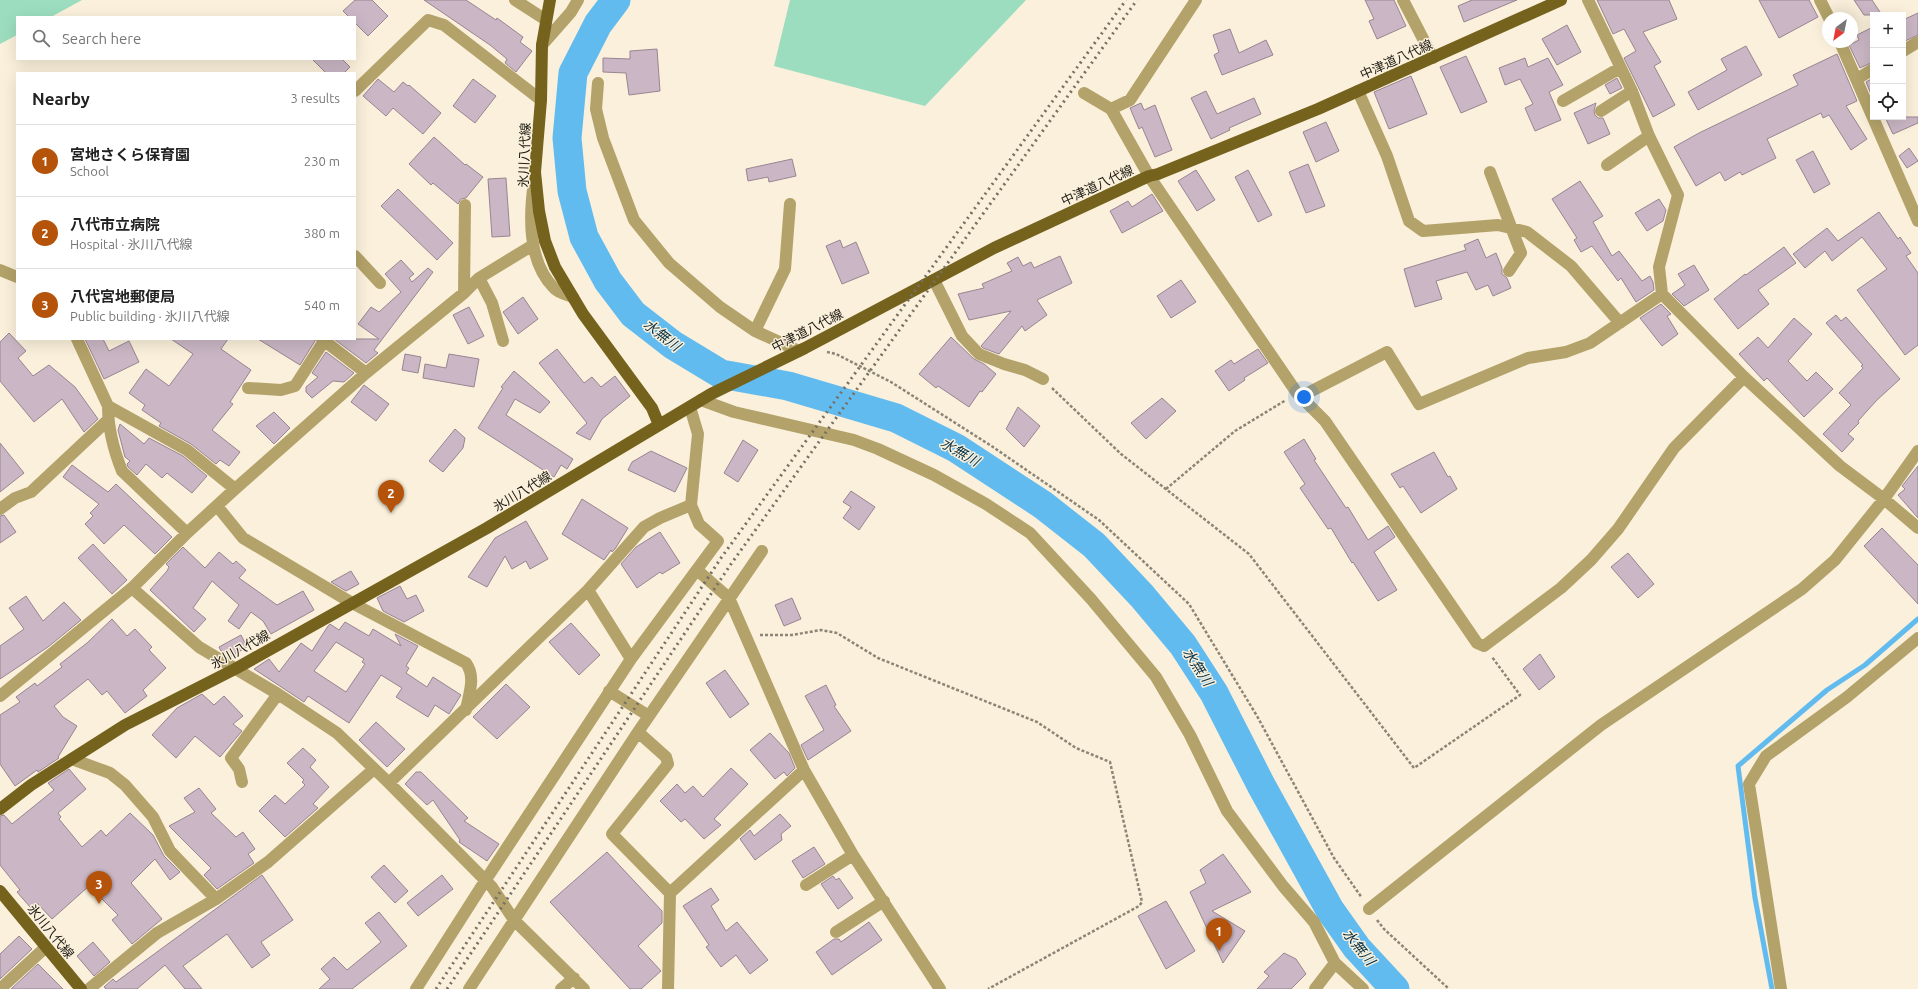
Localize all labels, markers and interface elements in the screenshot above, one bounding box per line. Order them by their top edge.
north arrow [1822,12,1858,48]
map controls [1870,12,1906,120]
button: + [1870,12,1906,48]
search box [16,16,356,60]
icon: search [30,27,52,49]
text: Search here [62,30,141,47]
street label: 中津道八代線 [1358,37,1434,81]
button: − [1870,48,1906,84]
button: locate [1870,84,1906,120]
text: Nearby [32,89,90,108]
text: 3 results [290,91,340,105]
street label: 氷川八代線 [516,122,532,188]
text: 宮地さくら保育園 [70,146,190,163]
text: 1 [41,154,49,168]
text: 230 m [304,154,340,168]
street label: 中津道八代線 [1059,162,1135,208]
text: School [70,164,109,178]
text: 八代市立病院 [70,216,160,233]
text: 2 [41,226,49,240]
text: 380 m [304,226,340,240]
text: Hospital · 氷川八代線 [70,237,192,251]
text: 八代宮地郵便局 [70,288,175,305]
text: 3 [41,298,49,312]
text: 540 m [304,298,340,312]
street label: 中津道八代線 [769,306,845,354]
text: Public building · 氷川八代線 [70,309,230,323]
water label: 水無川 [640,316,685,355]
your location [1294,387,1314,407]
water label: 水無川 [938,435,984,470]
street label: 氷川八代線 [491,468,553,514]
pin: 2 [378,480,404,513]
street label: 氷川八代線 [208,627,272,671]
water label: 水無川 [1180,645,1217,691]
pin: 3 [86,871,112,904]
street label: 氷川八代線 [25,901,77,961]
pin: 1 [1206,918,1232,951]
water label: 水無川 [1340,926,1380,970]

